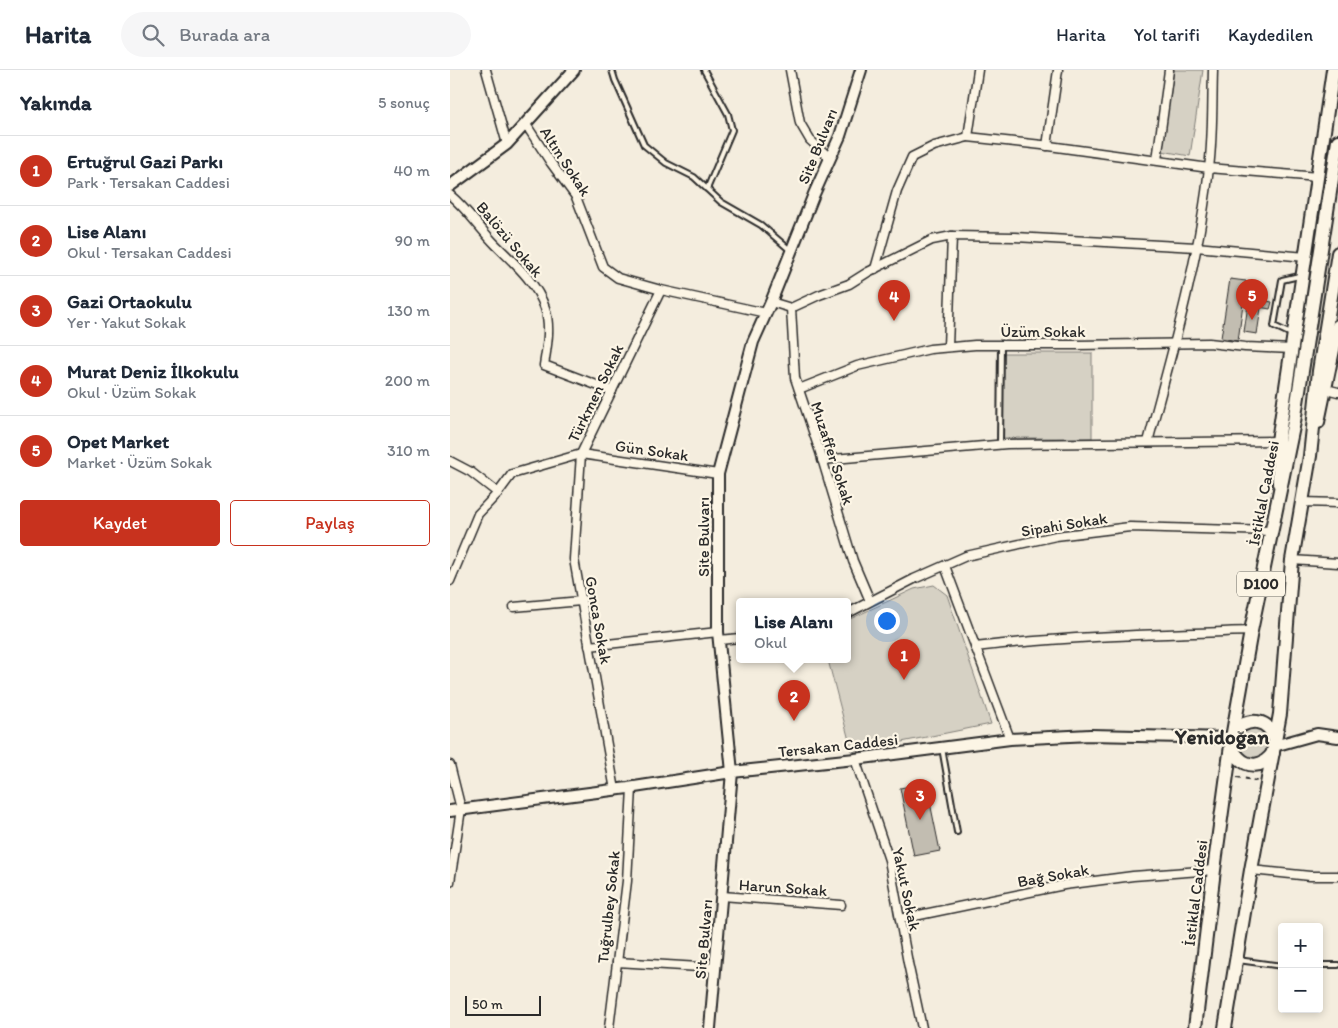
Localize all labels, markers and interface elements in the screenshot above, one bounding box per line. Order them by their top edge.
search box [121,12,471,57]
text: Harita [25,20,91,49]
icon: search [139,21,167,49]
text: Burada ara [179,23,270,46]
text: Harita [1056,24,1106,46]
text: Yol tarifi [1134,24,1200,46]
text: Kaydedilen [1228,24,1313,46]
text: Yakında [20,90,92,115]
text: 5 sonuç [378,93,430,112]
street label: Site Bulvarı [794,106,841,187]
street label: Altın Sokak [536,123,595,200]
text: Ertuğrul Gazi Parkı [67,150,223,173]
text: 1 [32,161,40,180]
text: 40 m [393,161,430,180]
text: Park · Tersakan Caddesi [67,173,230,192]
street label: Balözü Sokak [473,198,547,281]
text: Lise Alanı [67,220,146,243]
text: 2 [32,231,40,250]
text: 90 m [395,231,430,250]
text: Okul · Tersakan Caddesi [67,243,232,262]
pin: 5 [1236,279,1268,320]
pin: 4 [878,280,910,321]
text: Gazi Ortaokulu [67,290,192,313]
text: 3 [32,301,40,320]
text: 130 m [387,301,430,320]
text: Yer · Yakut Sokak [67,313,186,332]
street label: Üzüm Sokak [1001,322,1086,341]
street label: Türkmen Sokak [564,340,628,445]
text: Murat Deniz İlkokulu [67,360,239,383]
text: 4 [31,371,41,390]
text: 200 m [385,371,430,390]
text: Okul · Üzüm Sokak [67,383,196,402]
street label: Muzaffer Sokak [807,399,858,508]
text: Opet Market [67,430,169,453]
street label: Gün Sokak [614,436,691,465]
street label: İstiklal Caddesi [1244,439,1283,547]
text: 5 [32,441,40,460]
text: 310 m [387,441,430,460]
text: Market · Üzüm Sokak [67,453,212,472]
street label: Site Bulvarı [694,497,713,577]
button: Kaydet [20,500,220,546]
button: Paylaş [230,500,430,546]
street label: Sipahi Sokak [1020,508,1109,541]
road number: D100 [1237,572,1285,596]
street label: Gonca Sokak [581,575,616,666]
popup [736,598,851,663]
your location [874,608,900,634]
text: Lise Alanı [754,610,833,633]
text: Okul [754,633,787,652]
pin: 1 [888,639,920,680]
pin: 2 [778,680,810,721]
district label: Yenidoğan [1174,724,1269,750]
street label: Tersakan Caddesi [777,730,899,761]
pin: 3 [904,779,936,820]
street label: İstiklal Caddesi [1180,839,1211,947]
street label: Yakut Sokak [888,846,925,933]
street label: Tuğrulbey Sokak [593,849,624,964]
street label: Bağ Sokak [1016,860,1090,891]
street label: Harun Sokak [738,875,829,900]
street label: Site Bulvarı [691,898,716,980]
map controls [1278,923,1323,1013]
button: + [1278,923,1323,968]
button: − [1278,968,1323,1013]
scale bar [465,993,541,1016]
text: 50 m [472,996,503,1013]

